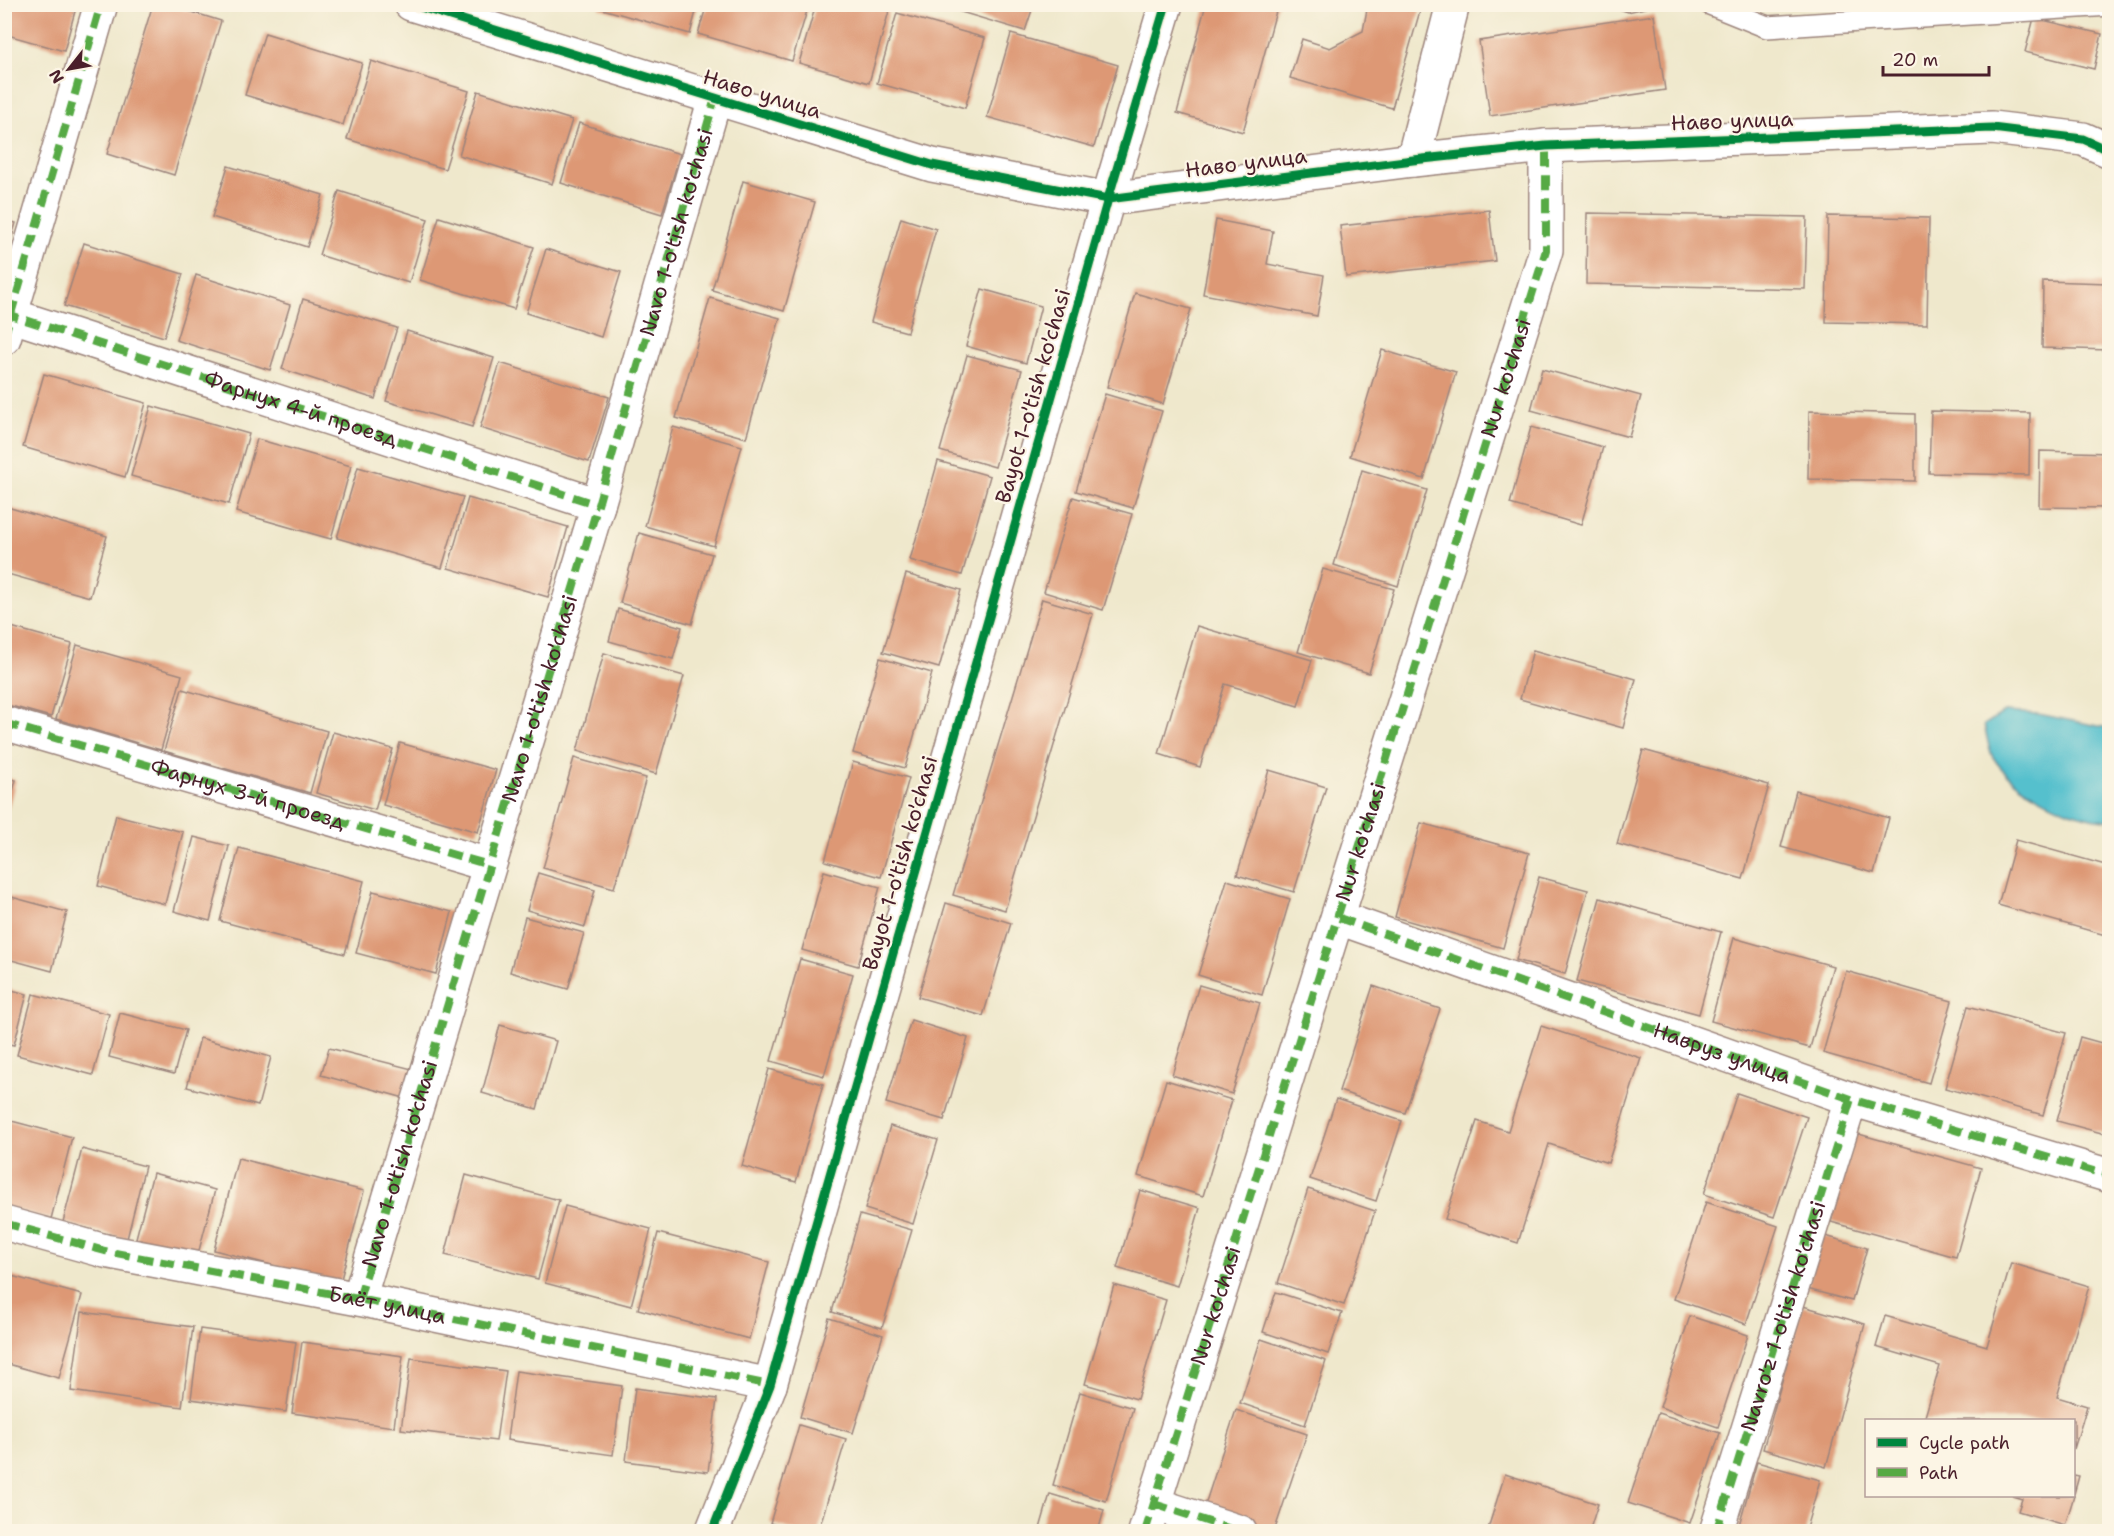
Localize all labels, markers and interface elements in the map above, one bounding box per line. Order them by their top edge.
north arrow [39,39,99,99]
scale bar [1883,39,1990,77]
text: 20 m [1892,48,1938,72]
street label: Наво улица [699,63,825,125]
text: N [44,66,69,87]
street label: Наво улица [1670,105,1794,137]
street label: Navo 1-o'tish ko'chasi [633,125,720,340]
street label: Наво улица [1183,142,1309,184]
street label: Bayot 1-o'tish ko'chasi [989,285,1077,507]
street label: Nur ko'chasi [1474,315,1538,441]
street label: Фарнух 4-й проезд [200,365,401,453]
street label: Navo 1-o'tish ko'chasi [495,591,584,806]
street label: Bayot 1-o'tish ko'chasi [856,752,944,974]
street label: Фарнух 3-й проезд [147,753,349,836]
street label: Nur ko'chasi [1329,779,1393,905]
street label: Навруз улица [1649,1016,1794,1091]
street label: Navo 1-o'tish ko'chasi [355,1057,444,1271]
street label: Navro'z 1-o'tish ko'chasi [1734,1197,1832,1435]
street label: Nur ko'chasi [1184,1243,1248,1369]
street label: Баёт улица [326,1280,448,1331]
legend [1865,1419,2075,1497]
text: Cycle path [1919,1431,2010,1455]
text: Path [1919,1461,1958,1485]

